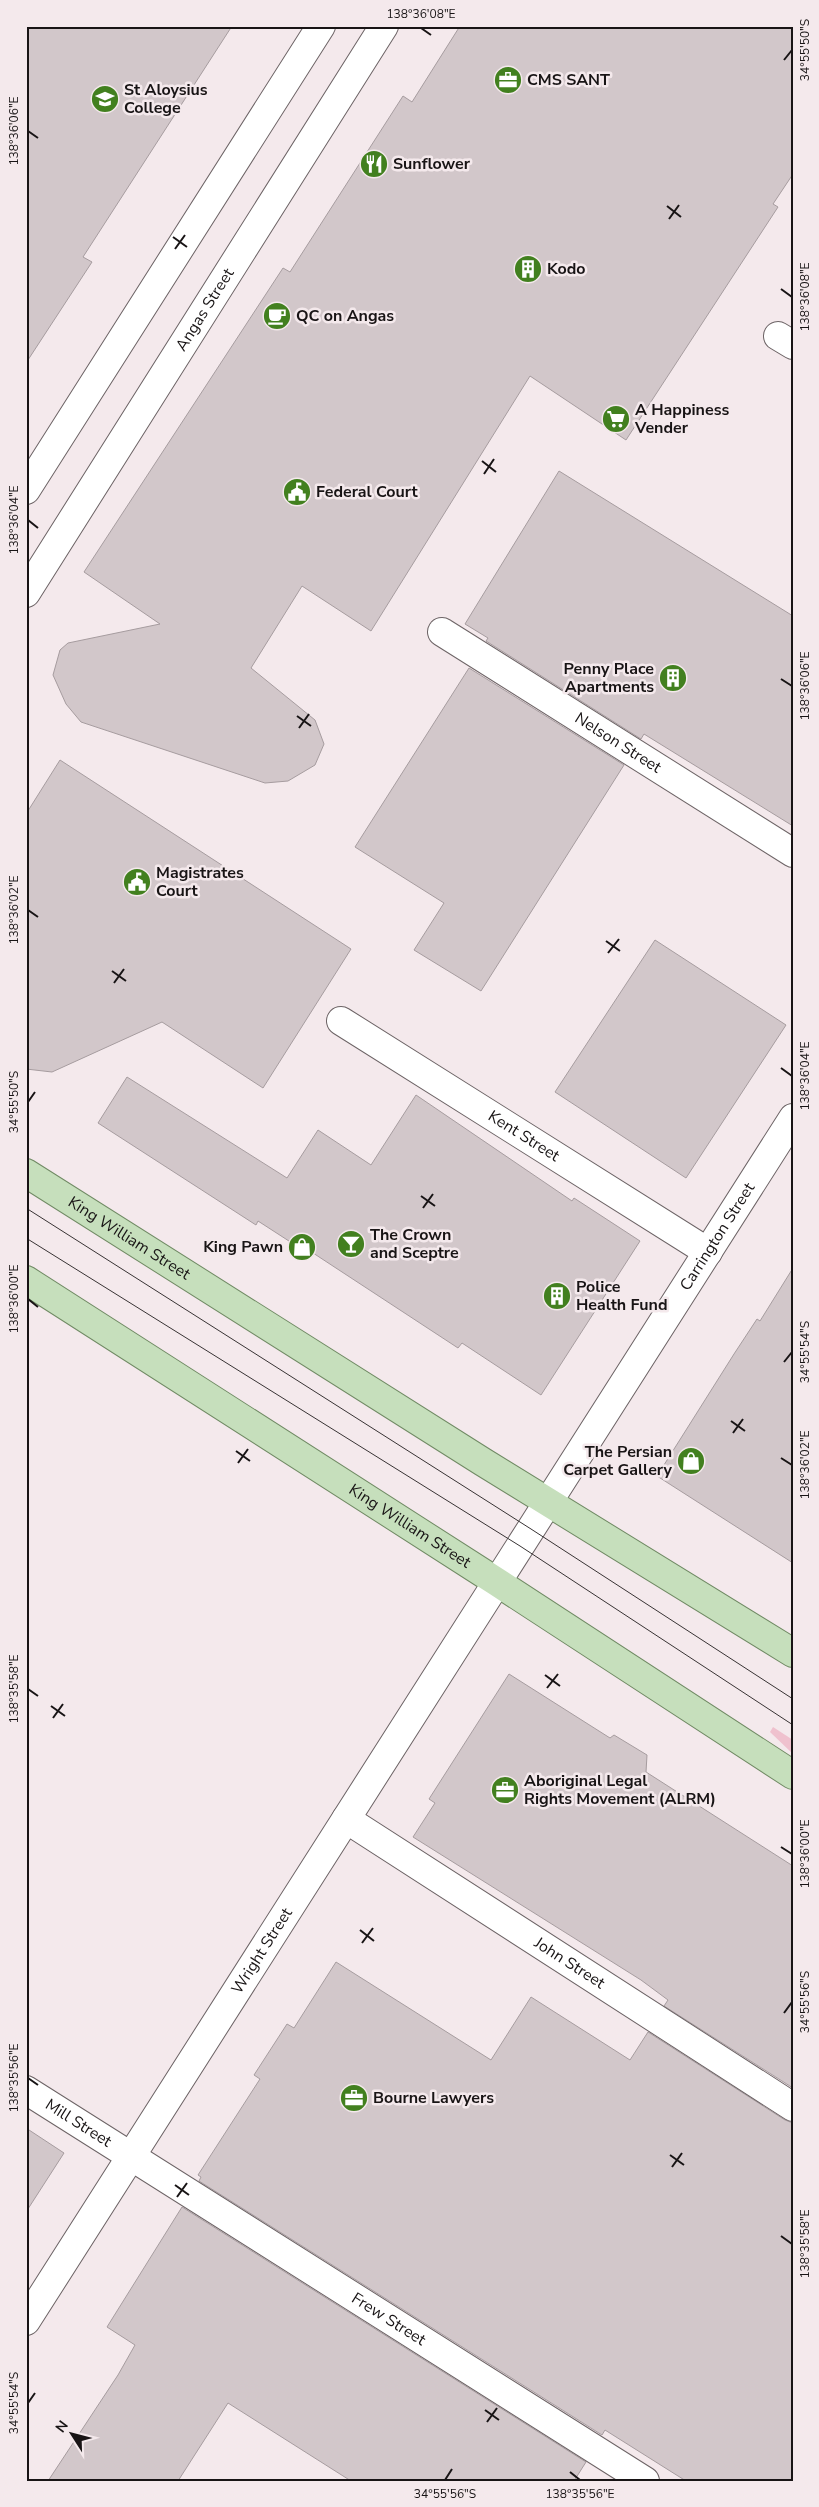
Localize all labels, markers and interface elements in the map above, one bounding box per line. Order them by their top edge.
text: 138°36'08"E [386,6,456,22]
text: 34°55'50"S [797,19,813,81]
office icon: CMS SANT [493,65,523,95]
place label: CMS SANT [527,69,610,91]
place label: St Aloysius College [124,79,208,119]
school or university icon: St Aloysius College [90,84,120,114]
text: 138°36'06"E [6,96,22,166]
restaurant icon: Sunflower [359,149,389,179]
place label: Sunflower [393,153,471,175]
building icon: Kodo [513,254,543,284]
place label: Kodo [547,258,585,280]
text: 138°36'08"E [797,262,813,332]
street label: Angas Street [170,264,239,355]
cafe icon: QC on Angas [262,301,292,331]
place label: QC on Angas [296,305,394,327]
place label: A Happiness Vender [634,399,729,439]
supermarket icon: A Happiness Vender [601,404,631,434]
public building icon: Federal Court [282,477,312,507]
place label: Federal Court [316,481,419,503]
text: 138°36'04"E [6,485,22,555]
text: 138°36'06"E [797,651,813,721]
place label: Penny Place Apartments [564,658,654,698]
building icon: Penny Place Apartments [658,663,688,693]
street label: Nelson Street [570,707,666,779]
place label: Magistrates Court [156,862,244,902]
public building icon: Magistrates Court [122,867,152,897]
text: 138°36'02"E [6,875,22,945]
text: 138°36'04"E [797,1041,813,1111]
text: 34°55'50"S [6,1071,22,1133]
street label: Kent Street [484,1105,564,1167]
street label: Carrington Street [675,1178,760,1295]
street label: King William Street [64,1191,195,1285]
place label: The Crown and Sceptre [370,1224,459,1264]
bar icon: The Crown and Sceptre [336,1229,366,1259]
shop icon: King Pawn [287,1232,317,1262]
place label: King Pawn [203,1236,283,1258]
text: 138°36'00"E [6,1264,22,1334]
place label: Police Health Fund [576,1276,668,1316]
building icon: Police Health Fund [542,1281,572,1311]
text: 34°55'54"S [797,1321,813,1383]
text: 138°36'02"E [797,1430,813,1500]
place label: The Persian Carpet Gallery [563,1441,673,1481]
shop icon: The Persian Carpet Gallery [676,1446,706,1476]
street label: King William Street [345,1479,475,1574]
text: 138°35'58"E [6,1654,22,1724]
place label: Aboriginal Legal Rights Movement (ALRM) [524,1770,716,1810]
office icon: Aboriginal Legal Rights Movement (ALRM) [490,1775,520,1805]
text: 138°36'00"E [797,1819,813,1889]
street label: Wright Street [226,1903,298,1998]
street label: John Street [529,1932,610,1994]
text: 34°55'56"S [797,1971,813,2033]
text: 138°35'56"E [6,2043,22,2113]
office icon: Bourne Lawyers [339,2083,369,2113]
place label: Bourne Lawyers [373,2087,494,2109]
street label: Mill Street [41,2094,116,2153]
text: 138°35'58"E [797,2209,813,2279]
street label: Frew Street [347,2287,430,2351]
text: 34°55'54"S [6,2372,22,2434]
north arrow [48,2410,98,2460]
text: N [51,2417,73,2436]
text: 34°55'56"S [414,2486,476,2502]
text: 138°35'56"E [545,2486,615,2502]

